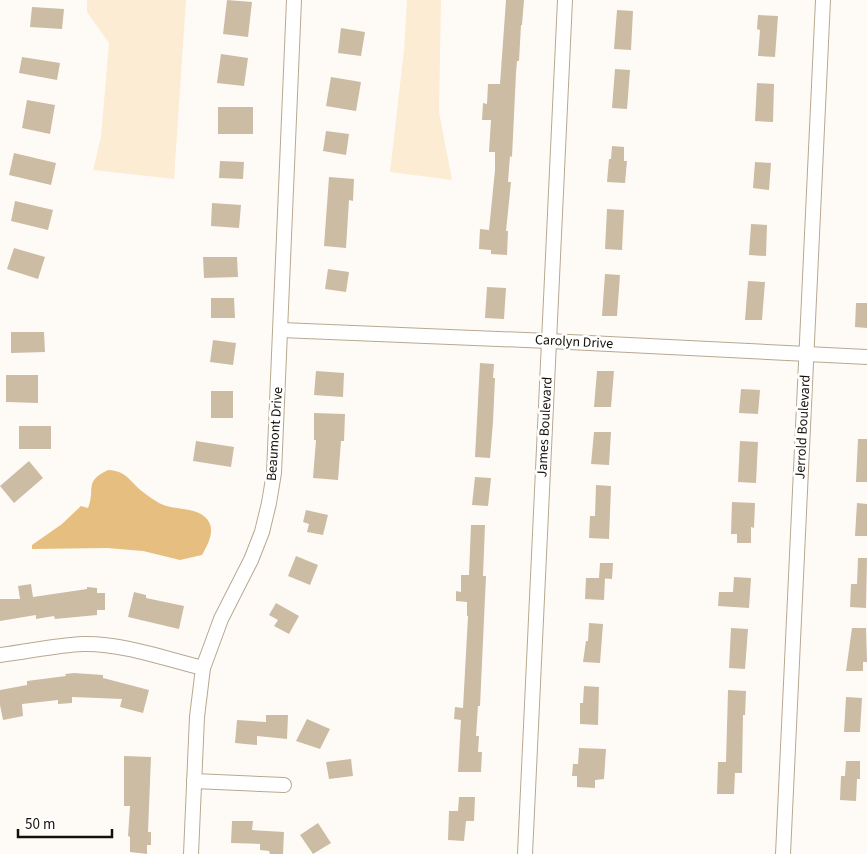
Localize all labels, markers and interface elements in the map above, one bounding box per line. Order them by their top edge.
street label: Carolyn Drive [534,330,614,354]
street label: Jerrold Boulevard [790,374,816,480]
street label: James Boulevard [532,376,558,478]
street label: Beaumont Drive [262,386,288,482]
scale bar [18,806,111,838]
text: 50 m [25,814,55,835]

